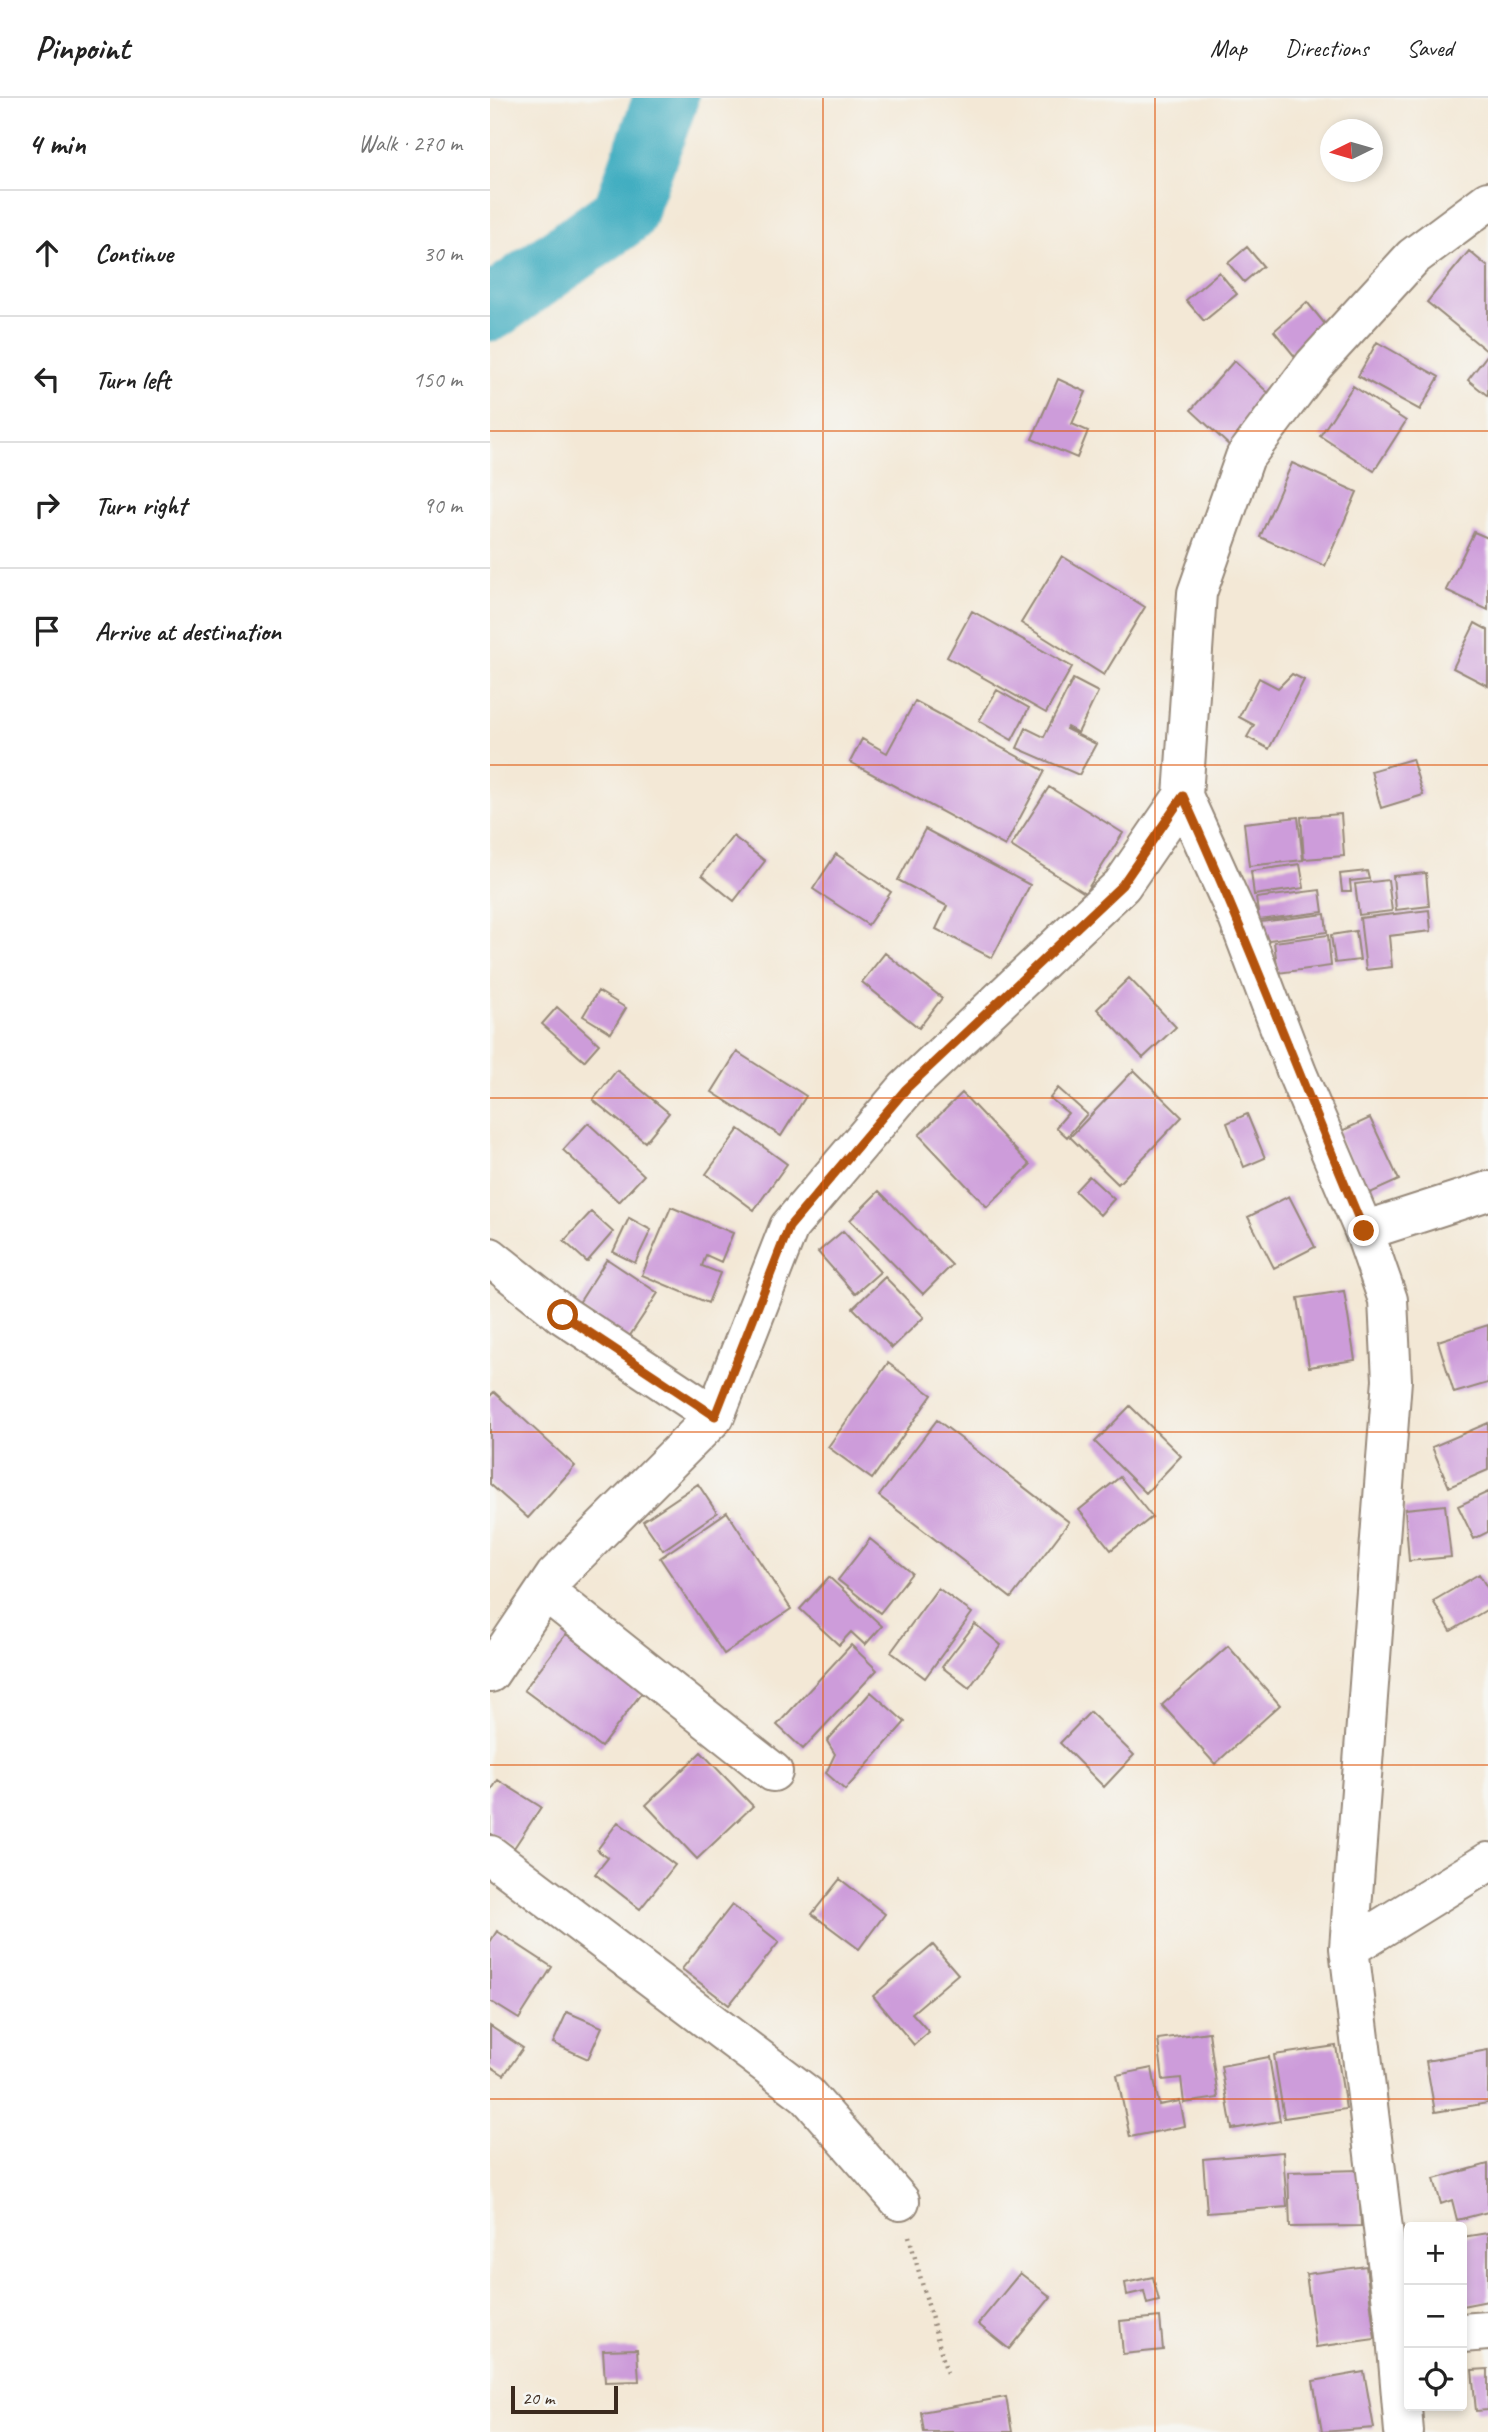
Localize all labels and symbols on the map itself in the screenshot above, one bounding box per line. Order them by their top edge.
north arrow [1320,119,1383,182]
route end [1348,1215,1379,1246]
route start [547,1299,578,1330]
scale bar [511,2383,618,2415]

